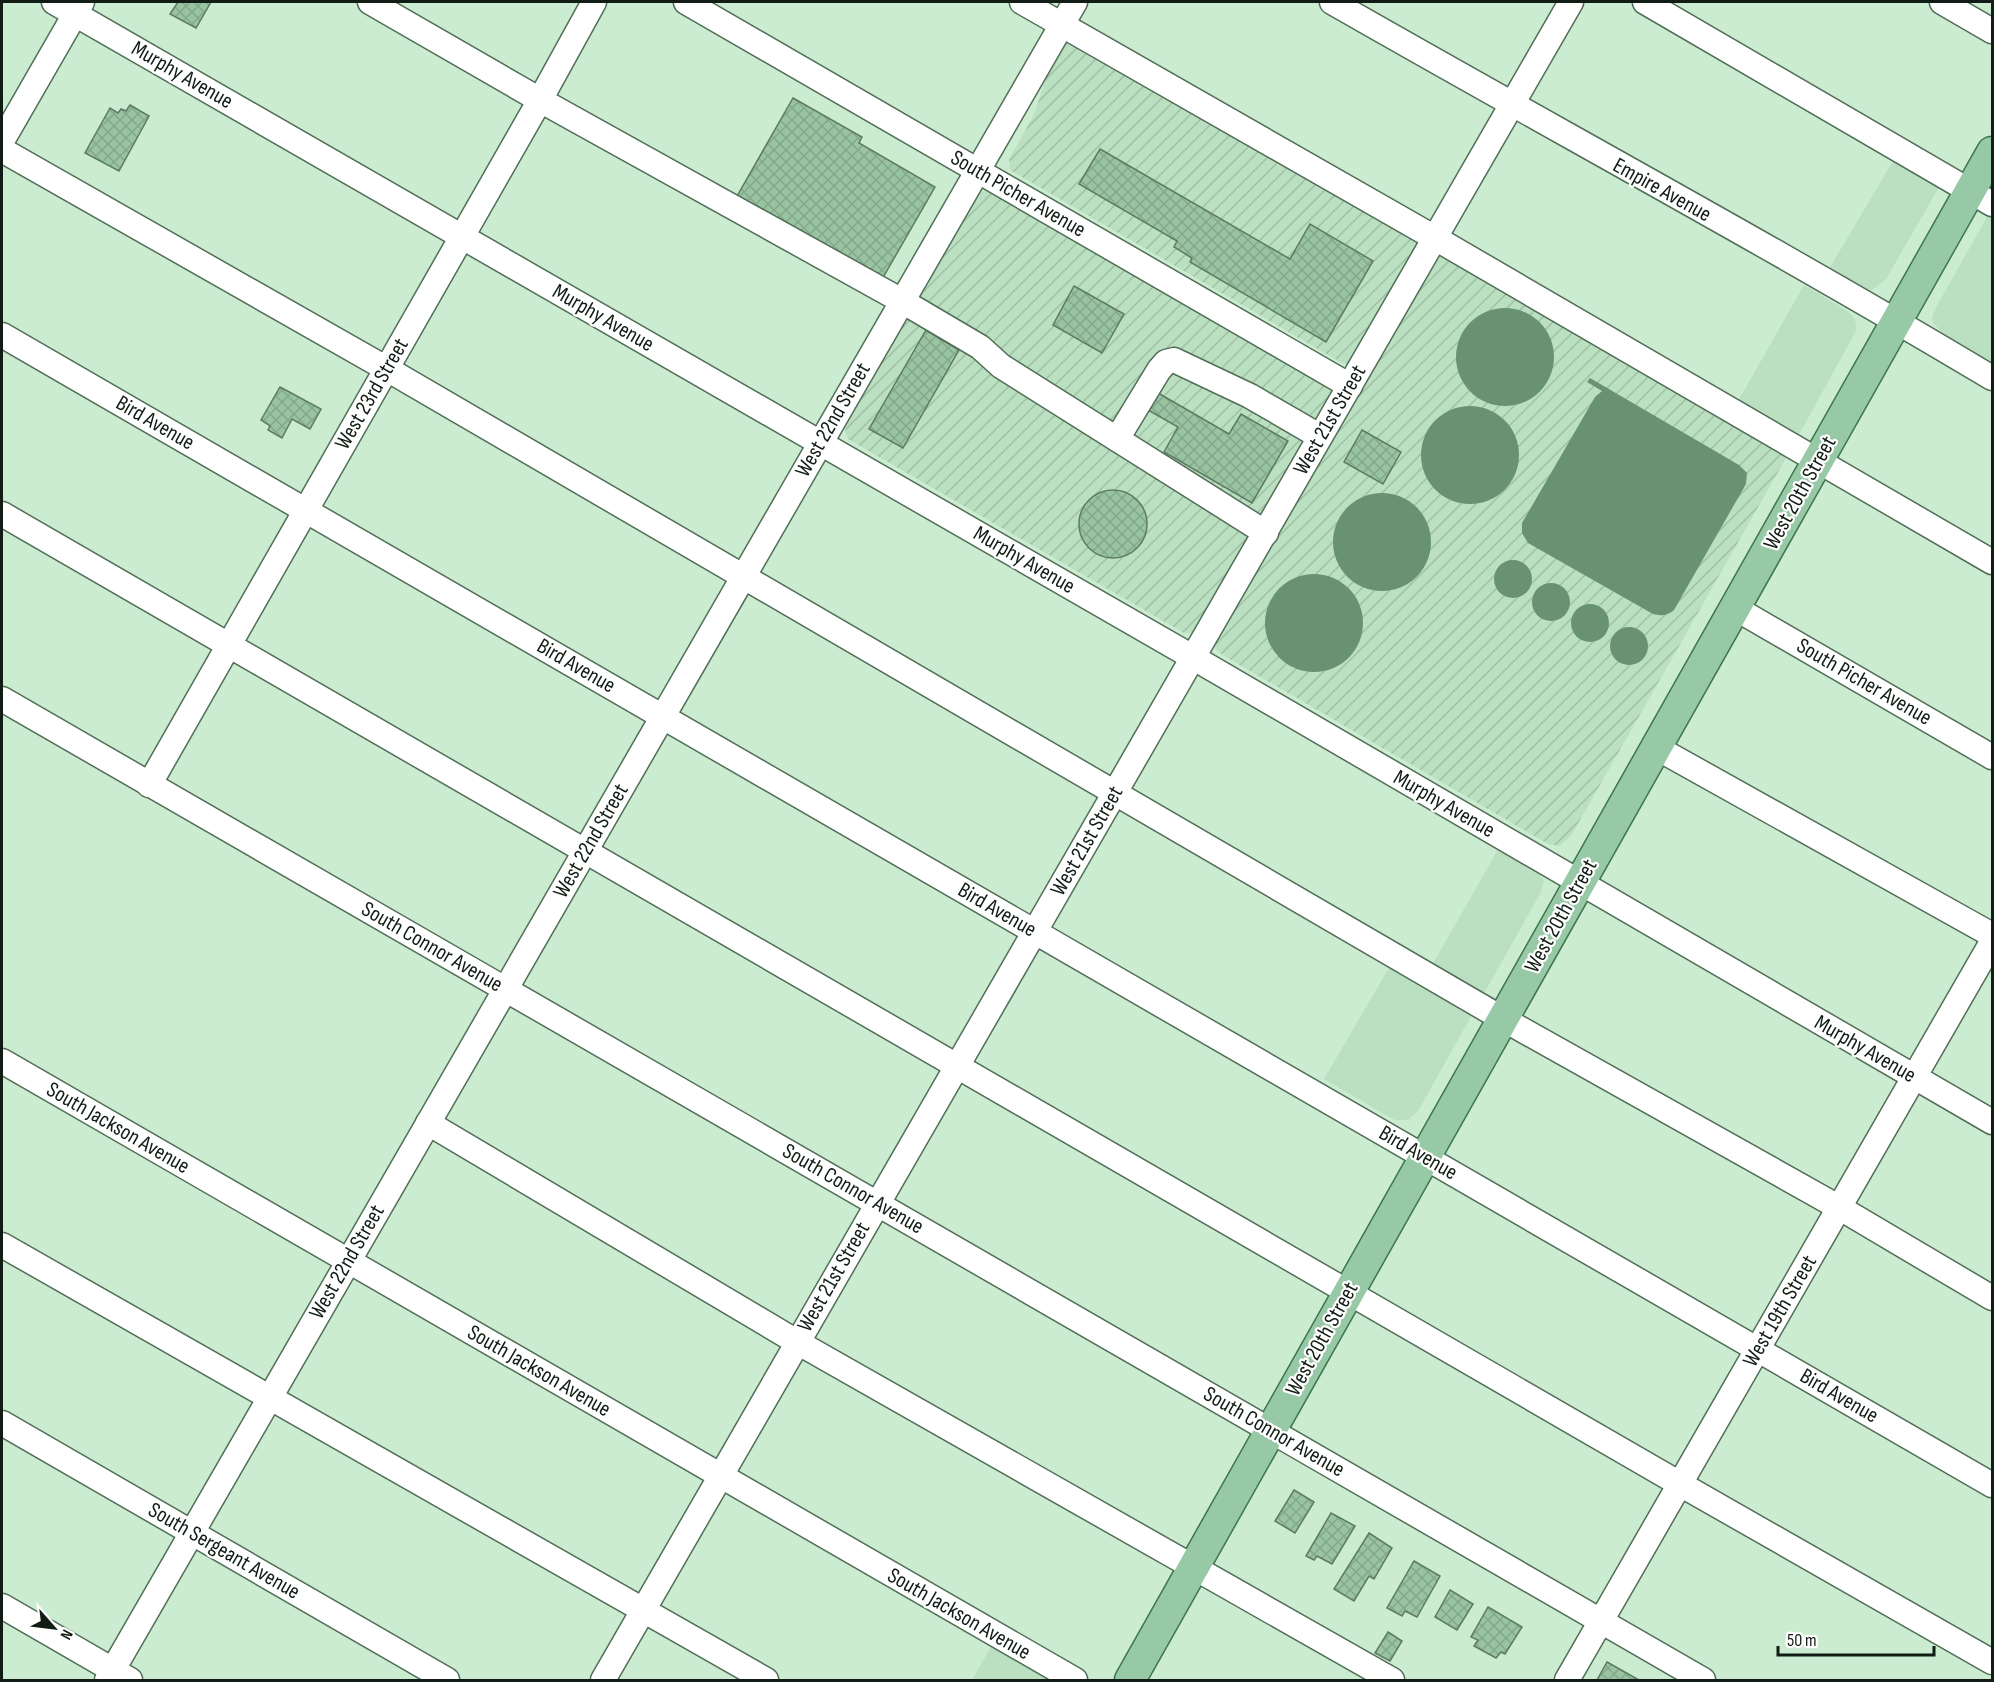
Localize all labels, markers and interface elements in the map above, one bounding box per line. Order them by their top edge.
street label: Murphy Avenue [126,35,238,115]
street label: South Picher Avenue [946,144,1090,244]
street label: Empire Avenue [1608,152,1716,228]
street label: Murphy Avenue [547,278,659,358]
street label: West 23rd Street [329,333,415,455]
street label: West 22nd Street [789,358,877,482]
street label: West 21st Street [1288,360,1372,480]
street label: Bird Avenue [111,390,199,456]
street label: West 20th Street [1758,431,1842,555]
street label: Murphy Avenue [968,520,1080,600]
street label: South Picher Avenue [1792,632,1936,732]
street label: Bird Avenue [532,633,620,699]
street label: Murphy Avenue [1388,764,1500,844]
street label: West 22nd Street [547,779,635,903]
street label: West 21st Street [1045,781,1129,901]
street label: West 20th Street [1519,854,1603,978]
street label: Bird Avenue [953,877,1041,943]
street label: South Connor Avenue [357,896,507,998]
street label: Murphy Avenue [1809,1009,1921,1089]
street label: South Jackson Avenue [42,1076,194,1180]
street label: Bird Avenue [1374,1120,1462,1186]
street label: South Connor Avenue [778,1138,928,1240]
street label: West 22nd Street [303,1200,391,1324]
street label: West 21st Street [792,1217,876,1337]
street label: West 19th Street [1737,1250,1823,1372]
street label: West 20th Street [1280,1277,1364,1401]
street label: South Jackson Avenue [463,1319,615,1423]
street label: Bird Avenue [1795,1363,1883,1429]
street label: South Connor Avenue [1199,1381,1349,1483]
street label: South Sergeant Avenue [143,1497,305,1605]
street label: South Jackson Avenue [883,1562,1035,1666]
north arrow [24,1598,84,1658]
scale bar [1778,1619,1934,1657]
text: N [56,1626,76,1643]
text: 50 m [1787,1630,1817,1651]

